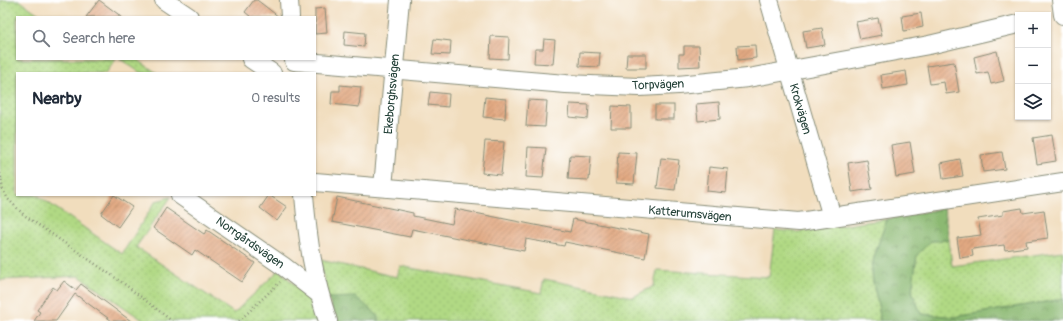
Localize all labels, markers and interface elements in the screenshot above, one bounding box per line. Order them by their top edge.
map controls [1015,12,1051,120]
button: + [1015,12,1051,48]
search box [16,16,316,60]
icon: search [30,27,52,49]
text: Search here [62,29,135,48]
button: − [1015,48,1051,84]
street label: Ekeborghsvägen [381,53,403,135]
street label: Torpvägen [632,77,685,93]
street label: Krokvägen [786,82,814,136]
button: layers [1015,84,1051,120]
text: Nearby [32,88,81,109]
text: 0 results [251,90,300,106]
street label: Katterumsvägen [648,203,732,225]
street label: Norrgårdsvägen [213,214,287,272]

